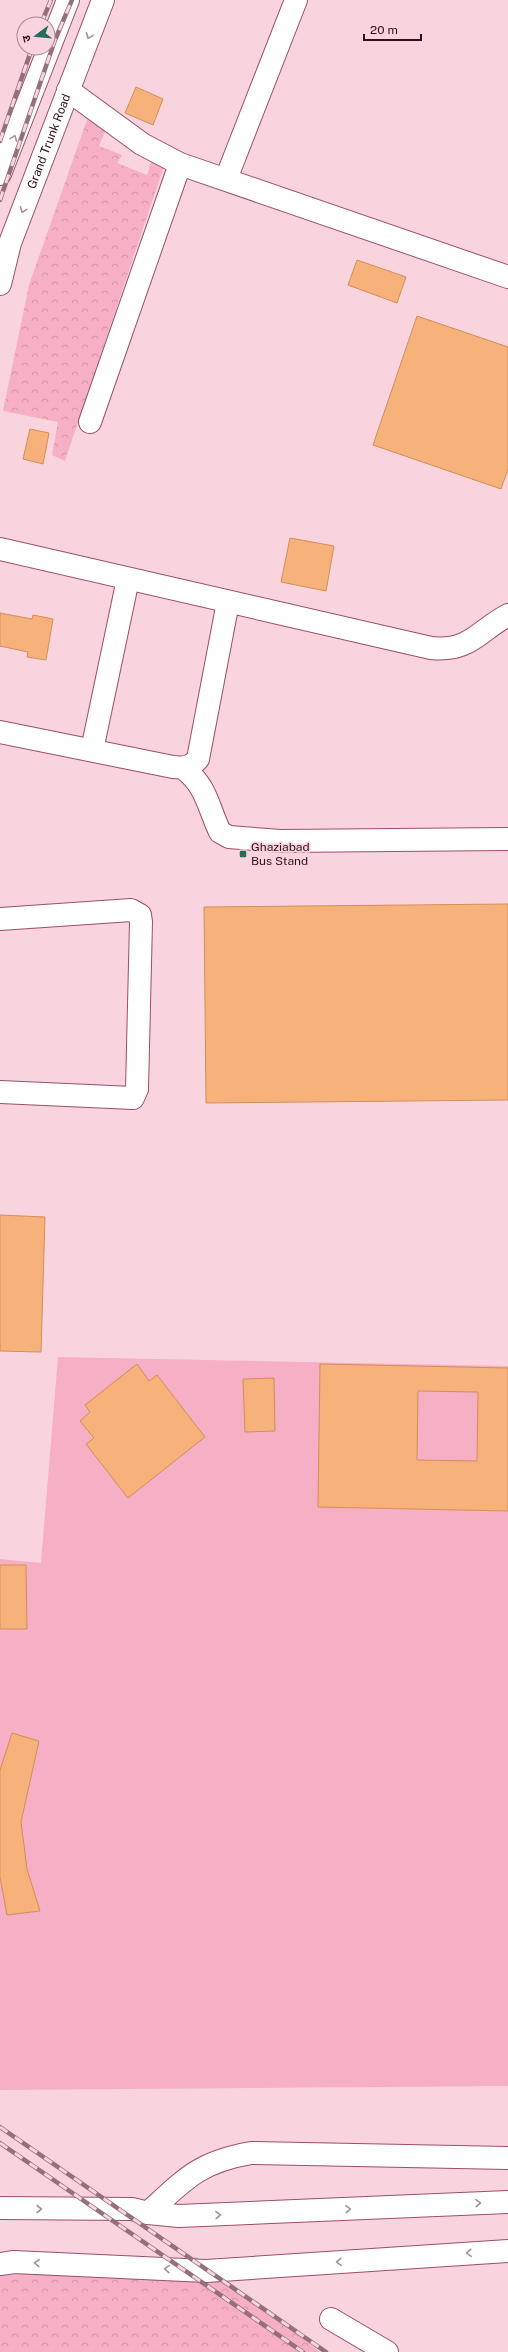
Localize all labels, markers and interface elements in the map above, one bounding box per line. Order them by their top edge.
north arrow [16,16,56,56]
scale bar [364,16,421,42]
text: 20 m [370,23,398,37]
text: उ [20,33,33,44]
one-way arrow [85,33,93,40]
street label: Grand Trunk Road [24,92,73,191]
one-way arrow [9,134,17,141]
one-way arrow [19,207,27,214]
place label: Ghaziabad Bus Stand [251,840,310,868]
marker: Ghaziabad Bus Stand [238,849,248,859]
one-way arrow [475,2199,481,2207]
one-way arrow [36,2205,42,2213]
one-way arrow [345,2205,351,2213]
one-way arrow [215,2210,221,2219]
one-way arrow [466,2249,472,2258]
one-way arrow [336,2258,342,2266]
one-way arrow [34,2259,40,2268]
one-way arrow [164,2264,170,2273]

